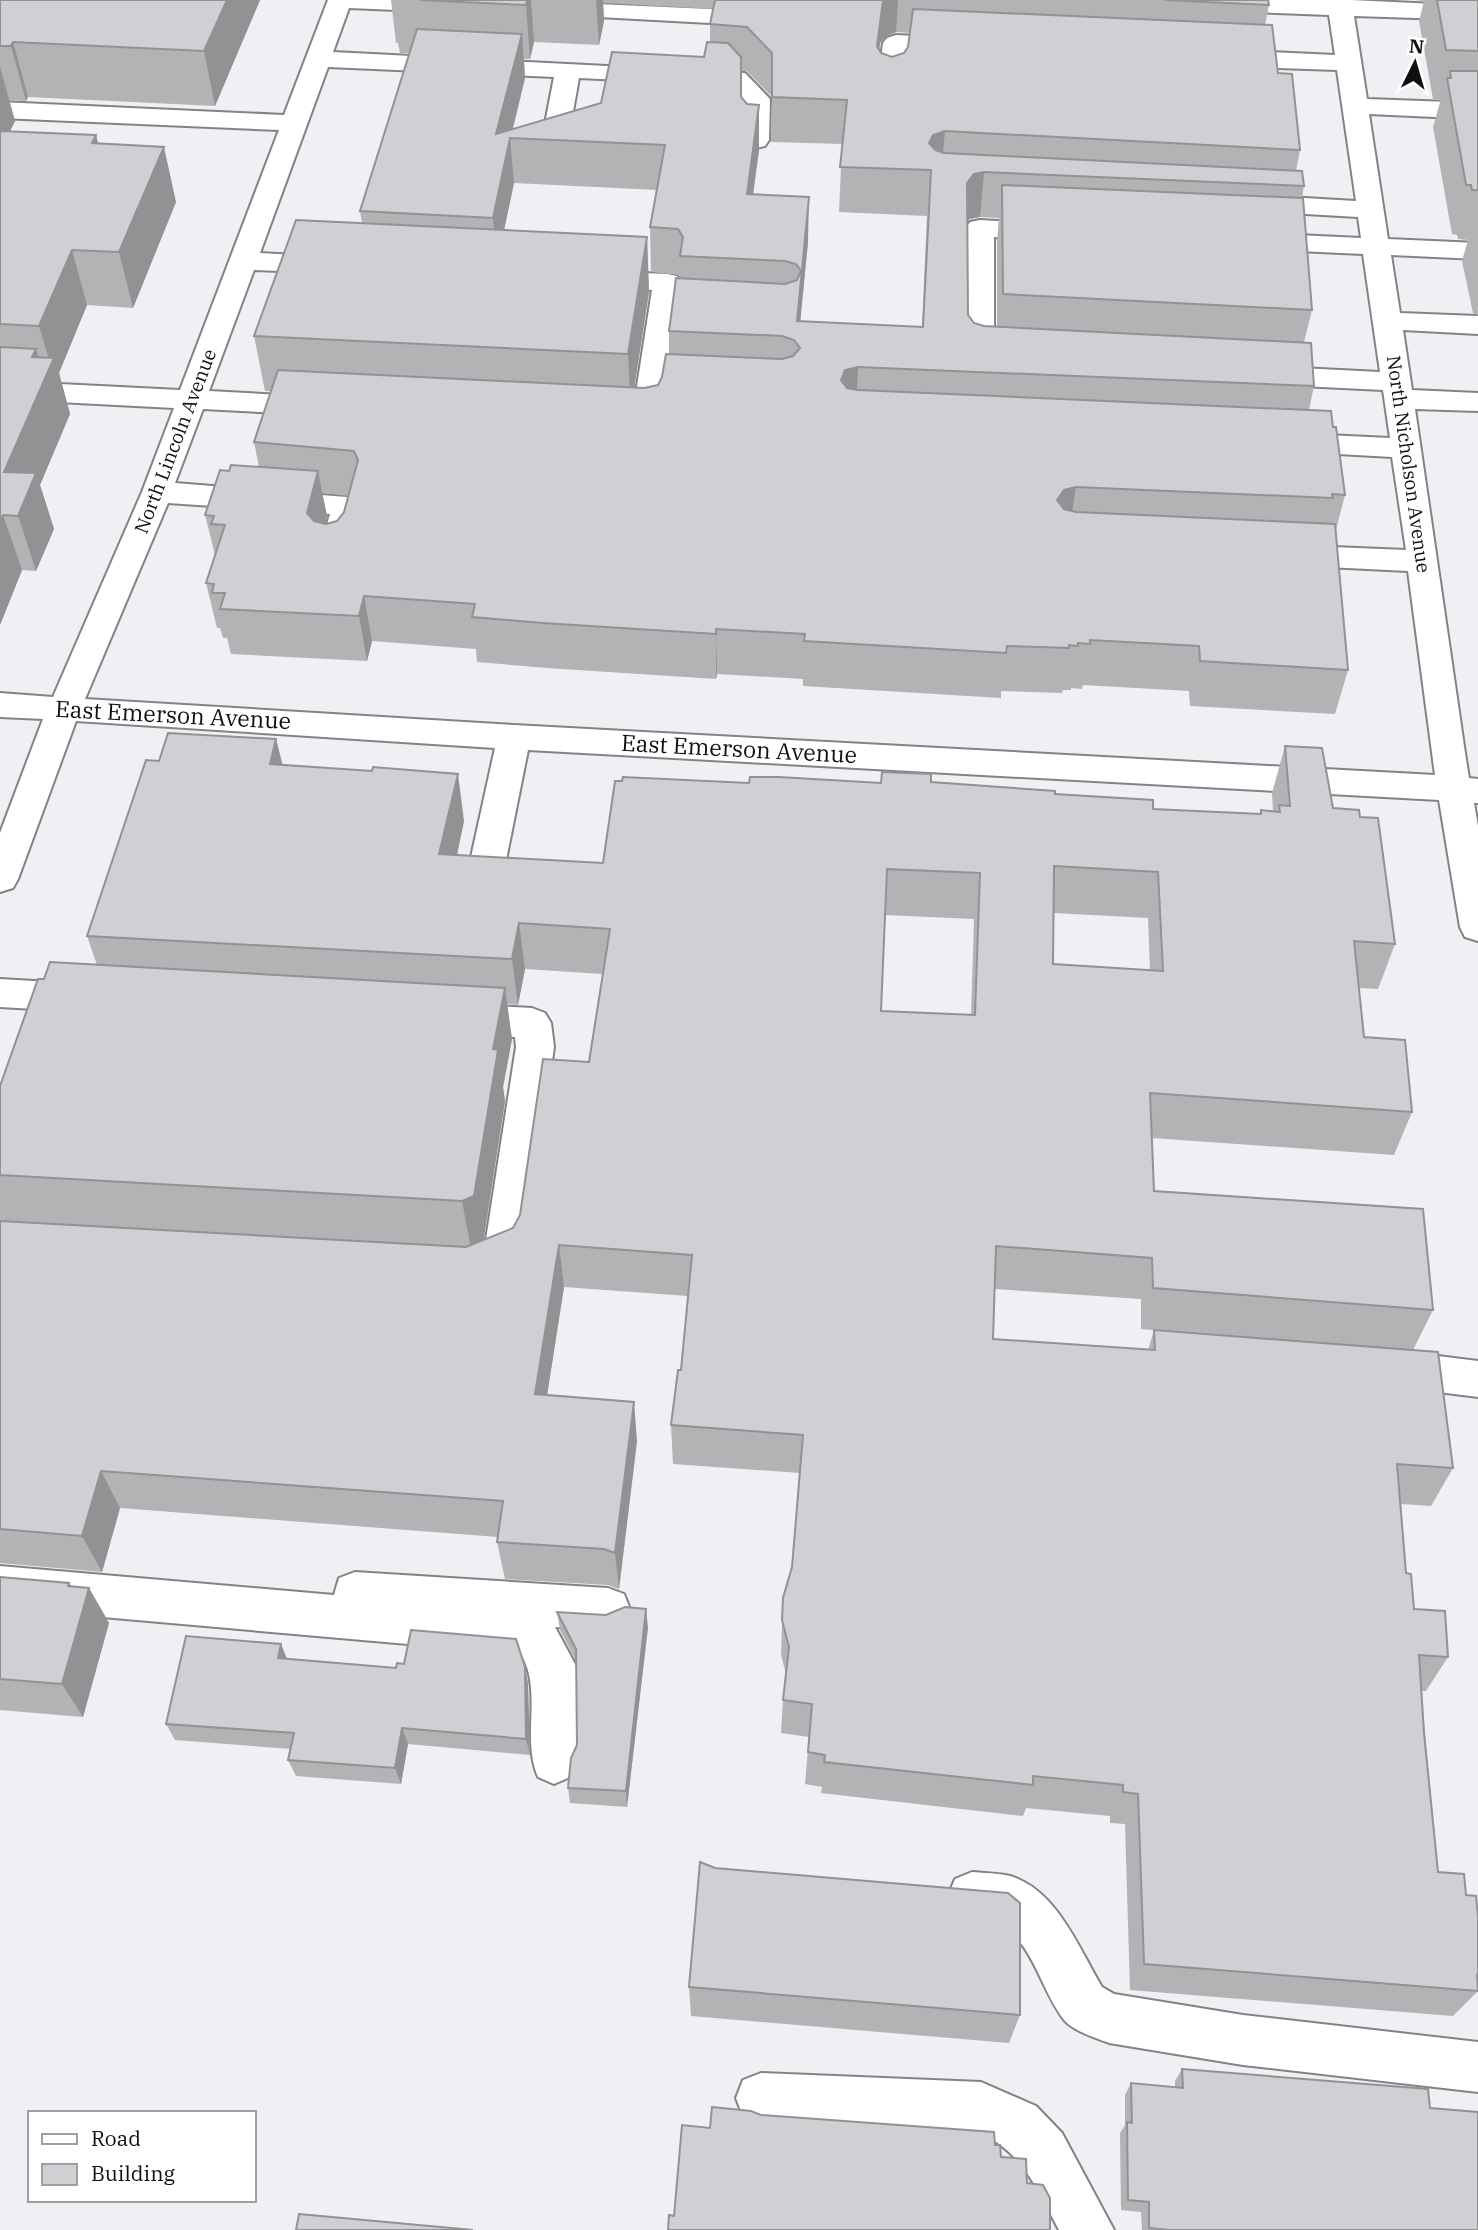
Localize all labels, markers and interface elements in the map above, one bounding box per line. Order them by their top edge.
north arrow [1380,28,1450,98]
text: N [1408,33,1425,59]
street label: North Lincoln Avenue [129,345,221,537]
street label: North Nicholson Avenue [1382,354,1436,574]
street label: East Emerson Avenue [54,693,292,735]
street label: East Emerson Avenue [620,727,858,769]
legend [28,2111,256,2202]
text: Road [91,2124,141,2152]
text: Building [91,2159,176,2187]

